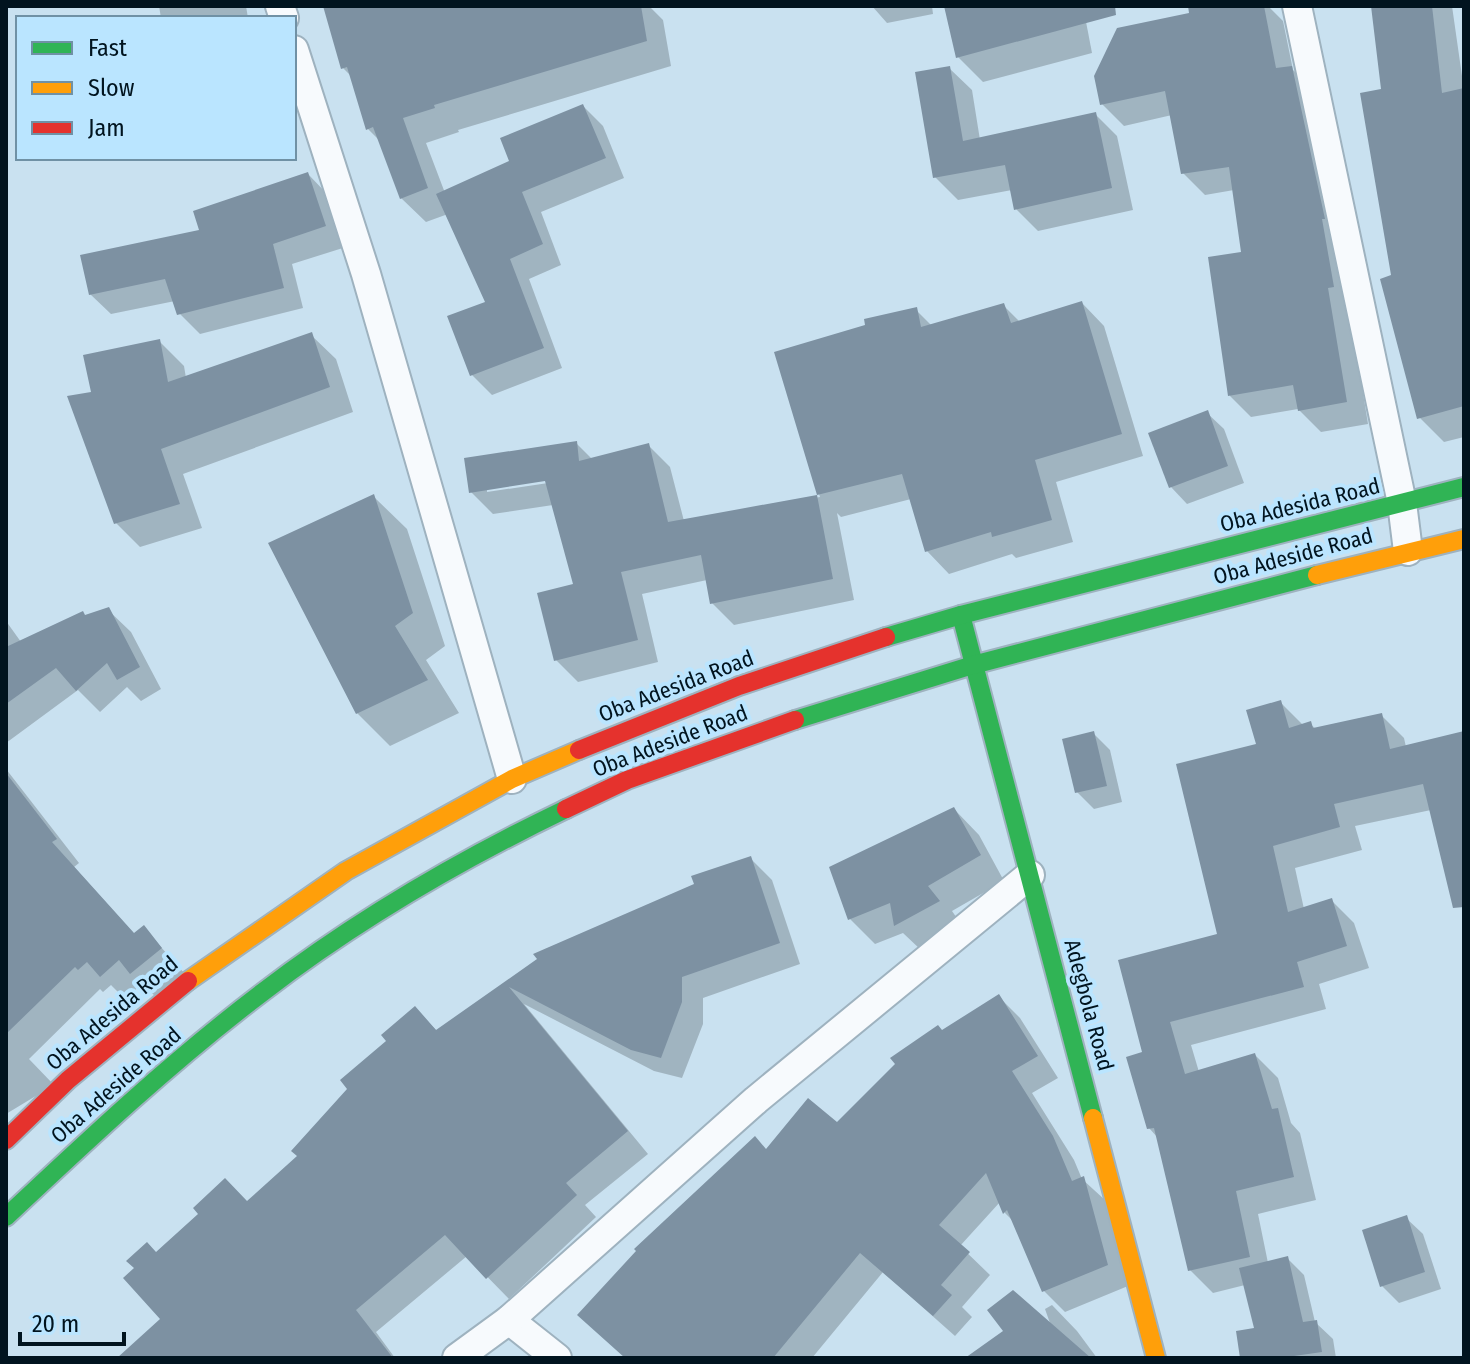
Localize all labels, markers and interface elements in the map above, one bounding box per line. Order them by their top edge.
legend [16,16,296,160]
text: Fast [88,34,127,62]
text: Slow [88,74,135,102]
text: Jam [88,114,125,142]
street label: Oba Adesida Road [1217,472,1383,538]
street label: Oba Adeside Road [1210,522,1376,590]
street label: Oba Adesida Road [595,644,757,728]
street label: Oba Adeside Road [589,699,751,783]
street label: Adegbola Road [1058,936,1120,1074]
street label: Oba Adesida Road [41,950,183,1076]
street label: Oba Adeside Road [45,1021,187,1149]
scale bar [20,1296,124,1346]
text: 20 m [32,1310,79,1338]

